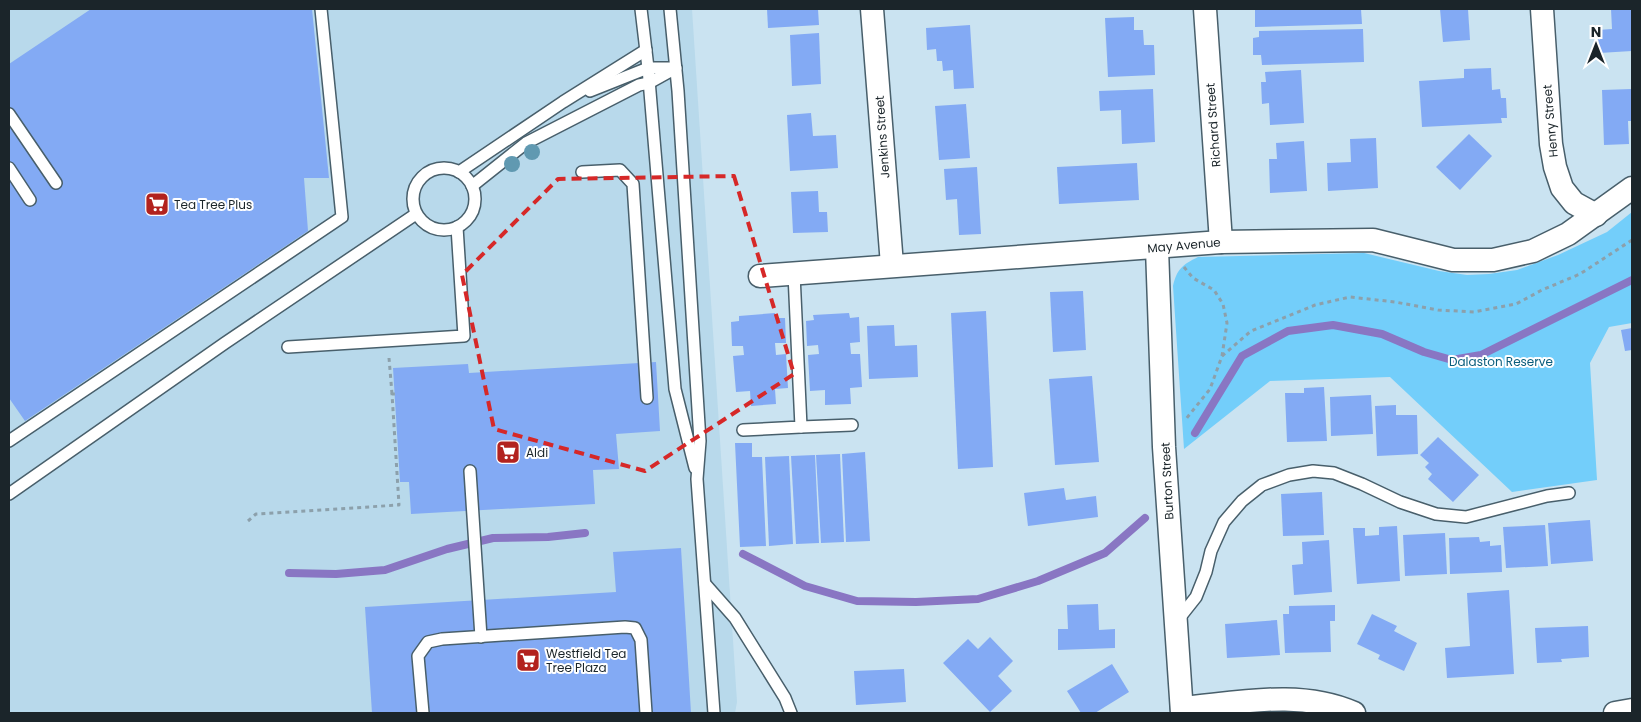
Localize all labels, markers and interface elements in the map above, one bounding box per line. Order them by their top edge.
north arrow [1571,20,1621,70]
text: N [1591,22,1601,42]
street label: Richard Street [1202,82,1224,168]
street label: Henry Street [1538,84,1562,158]
street label: Jenkins Street [871,95,893,179]
supermarket icon: Tea Tree Plus [144,191,170,217]
place label: Tea Tree Plus [174,196,252,213]
street label: May Avenue [1147,233,1221,257]
park label: Dalaston Reserve [1449,353,1553,370]
supermarket icon: Aldi [495,439,521,465]
street label: Burton Street [1156,442,1178,520]
place label: Aldi [526,444,548,461]
place label: Westfield Tea Tree Plaza [546,645,626,676]
supermarket icon: Westfield Tea Tree Plaza [515,647,541,673]

